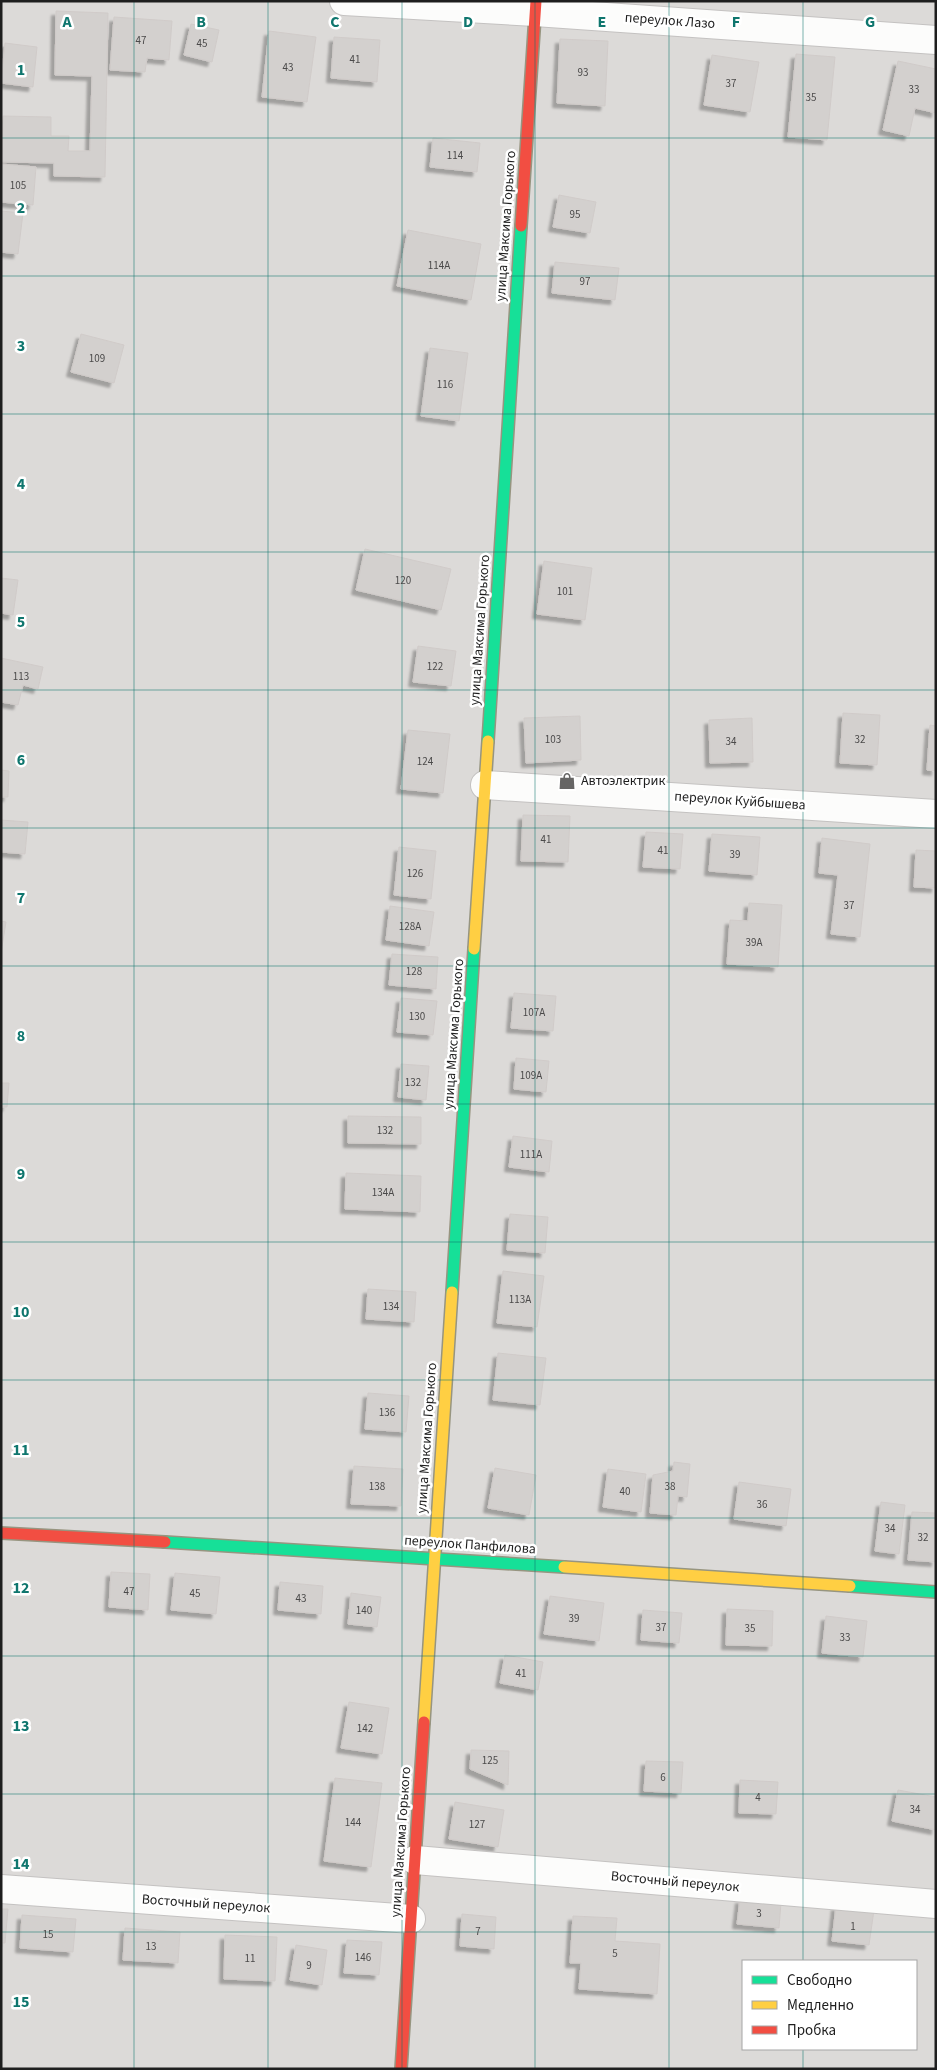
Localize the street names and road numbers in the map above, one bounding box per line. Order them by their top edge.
street label: переулок Лазо [624,8,716,34]
street label: улица Максима Горького [491,150,521,302]
street label: улица Максима Горького [465,554,495,706]
street label: переулок Куйбышева [674,786,806,816]
street label: улица Максима Горького [439,958,469,1110]
street label: улица Максима Горького [412,1362,442,1514]
street label: переулок Панфилова [403,1530,537,1560]
street label: улица Максима Горького [386,1766,416,1918]
street label: Восточный переулок [610,1866,740,1898]
street label: Восточный переулок [141,1890,271,1918]

